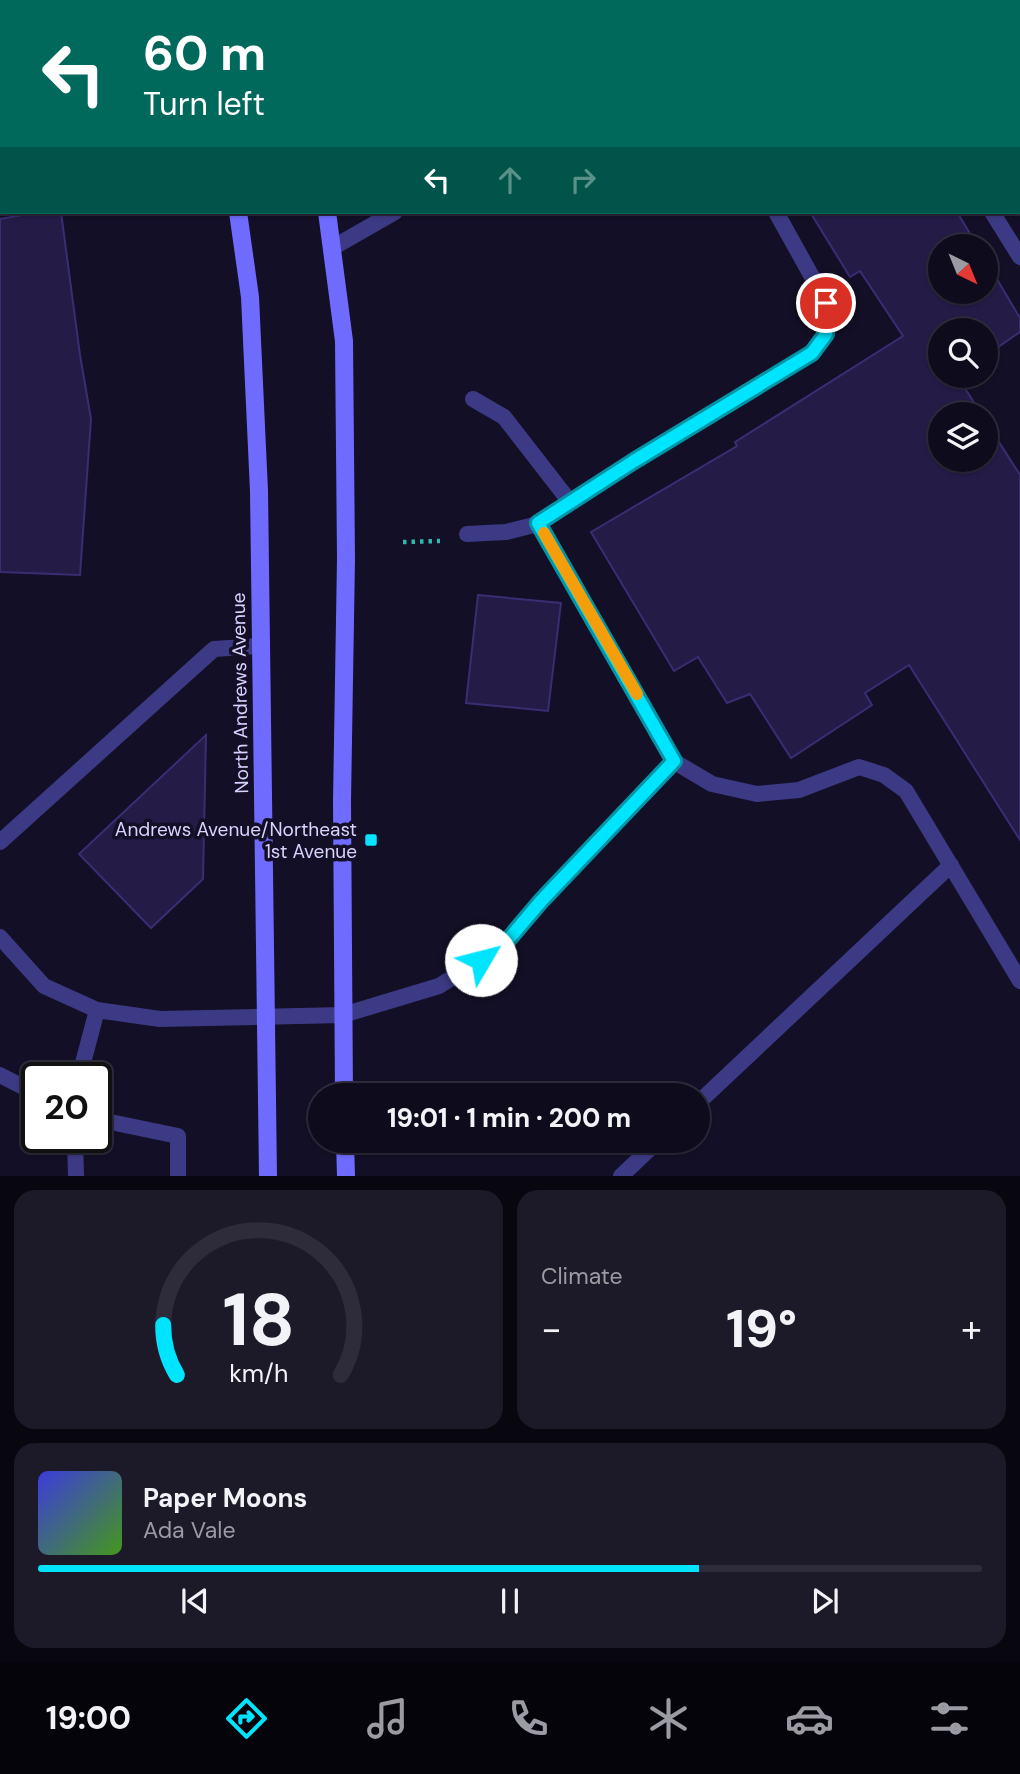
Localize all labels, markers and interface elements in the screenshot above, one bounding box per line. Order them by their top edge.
text: 60 m [143,21,266,85]
icon: left [28,28,119,119]
text: Turn left [143,83,265,125]
icon: left [418,161,456,199]
icon: ahead [491,161,529,199]
icon: right [564,161,602,199]
north arrow [928,234,998,304]
map controls [928,234,998,472]
pin [796,273,856,333]
icon: arrive [807,284,845,322]
button: search [928,318,998,388]
button: layers [928,402,998,472]
street label: North Andrews Avenue [226,592,254,794]
place label: Andrews Avenue/Northeast 1st Avenue [115,817,357,864]
marker: Andrews Avenue/Northeast 1st Avenue [363,832,379,848]
position arrow [444,923,518,997]
speed limit sign: 20 [21,1062,112,1153]
text: 19:01 · 1 min · 200 m [387,1101,631,1135]
text: Climate [541,1261,623,1291]
text: 18 [222,1274,295,1369]
text: 19° [726,1295,797,1363]
text: − [541,1304,562,1354]
text: + [961,1304,982,1354]
text: km/h [229,1357,288,1390]
text: Paper Moons [143,1481,307,1515]
text: Ada Vale [143,1515,236,1545]
icon: previous [176,1582,214,1620]
icon: pause [491,1582,529,1620]
icon: next [806,1582,844,1620]
icon: directions [222,1694,271,1743]
icon: music [363,1694,412,1743]
icon: phone [504,1694,553,1743]
icon: climate [644,1694,693,1743]
icon: car [785,1694,834,1743]
icon: filters [925,1694,974,1743]
text: 19:00 [46,1697,131,1739]

